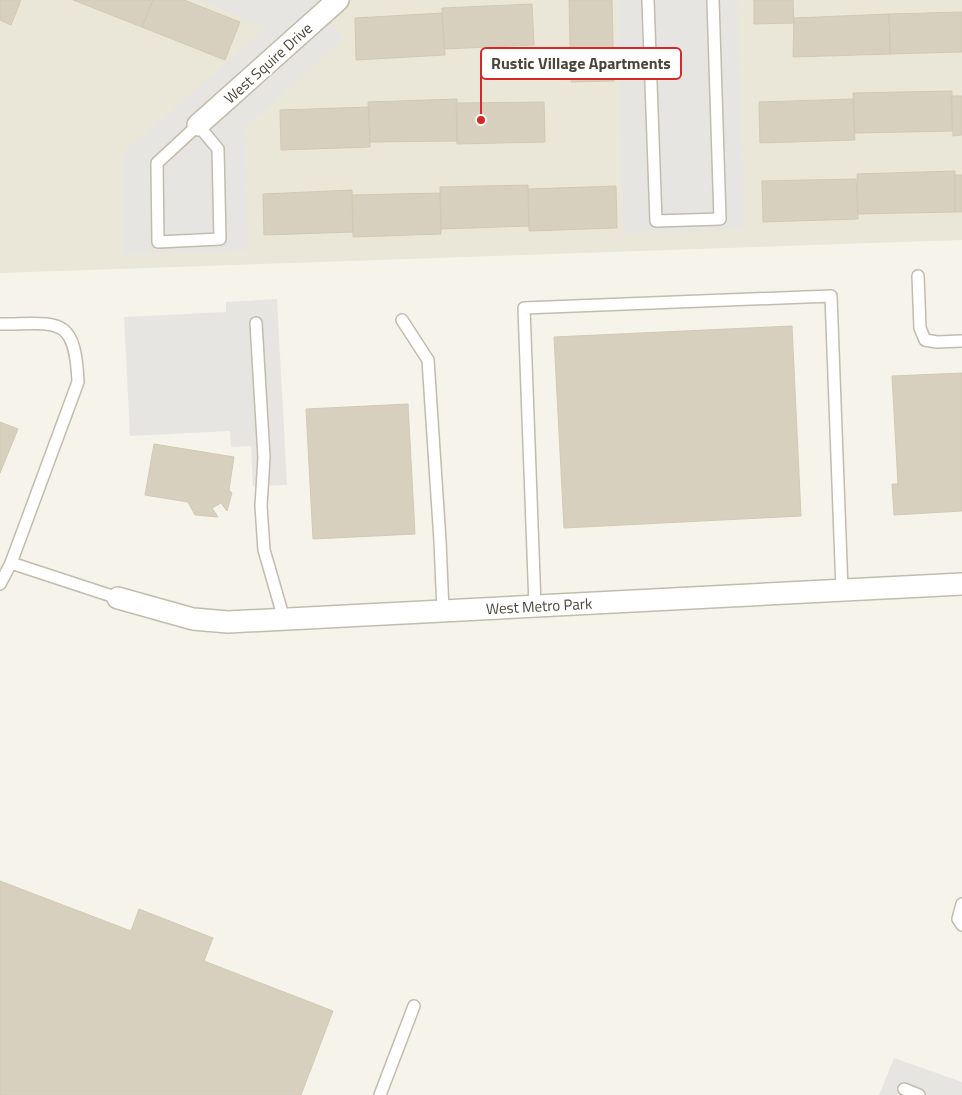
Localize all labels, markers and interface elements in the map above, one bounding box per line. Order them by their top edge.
street label: West Squire Drive [219,17,317,109]
callout: Rustic Village Apartments [481,48,681,79]
text: Rustic Village Apartments [491,51,671,75]
street label: West Metro Park [485,592,593,620]

